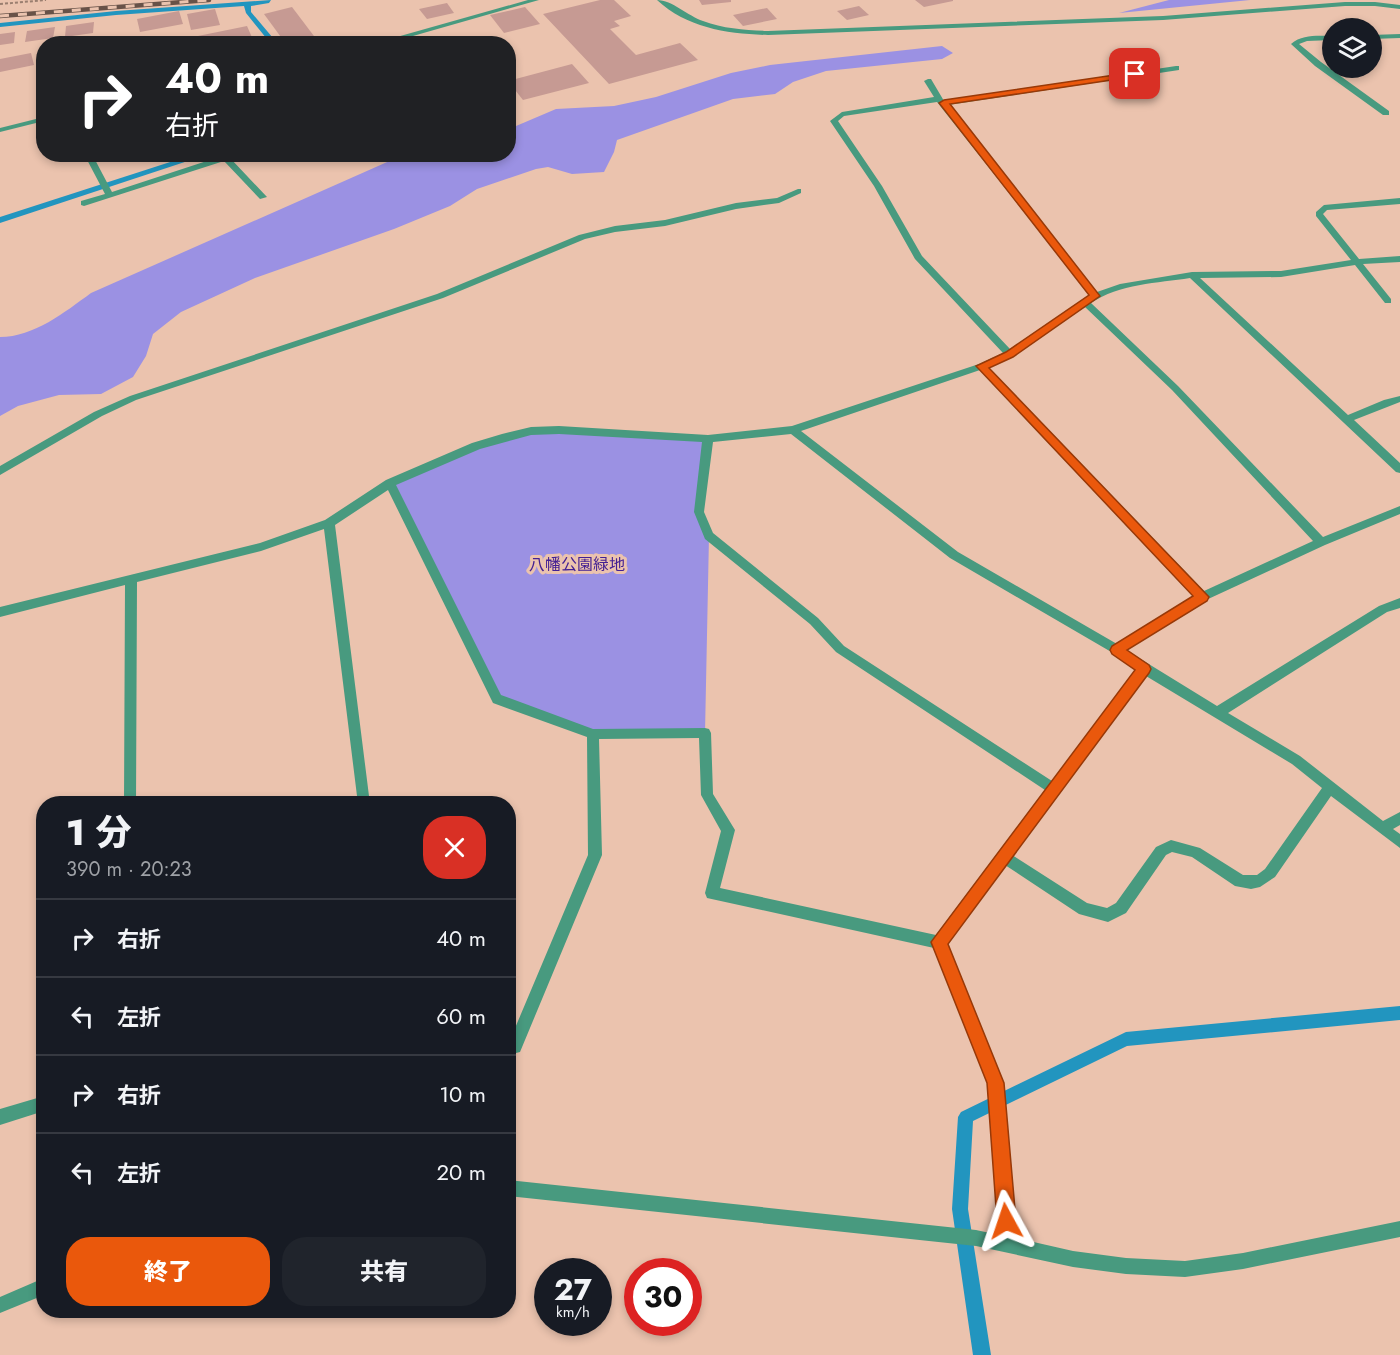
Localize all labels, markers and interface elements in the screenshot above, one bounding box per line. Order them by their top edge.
map controls [1322,18,1382,78]
button: layers [1322,18,1382,78]
text: 40 m [165,48,269,109]
pin [1109,48,1160,99]
icon: arrive [1118,57,1151,90]
icon: right [66,60,144,138]
text: 右折 [165,106,219,145]
park label: 八幡公園緑地 [529,553,625,576]
text: 1 分 [66,806,132,858]
button: close [423,816,486,879]
text: 390 m · 20:23 [66,855,192,884]
icon: right [66,922,99,955]
text: 40 m [436,922,486,954]
text: 右折 [117,923,161,955]
icon: left [66,1000,99,1033]
text: 60 m [436,1000,486,1032]
text: 左折 [117,1001,161,1033]
icon: right [66,1078,99,1111]
text: 10 m [439,1078,486,1110]
text: 右折 [117,1079,161,1111]
icon: left [66,1156,99,1189]
text: 20 m [437,1156,486,1188]
text: 左折 [117,1157,161,1189]
position arrow [974,1189,1038,1253]
button: 終了 [66,1237,270,1306]
button: 共有 [282,1237,486,1306]
speed limit sign: 30 [624,1258,702,1336]
text: 27 [554,1268,592,1311]
text: km/h [556,1301,590,1323]

